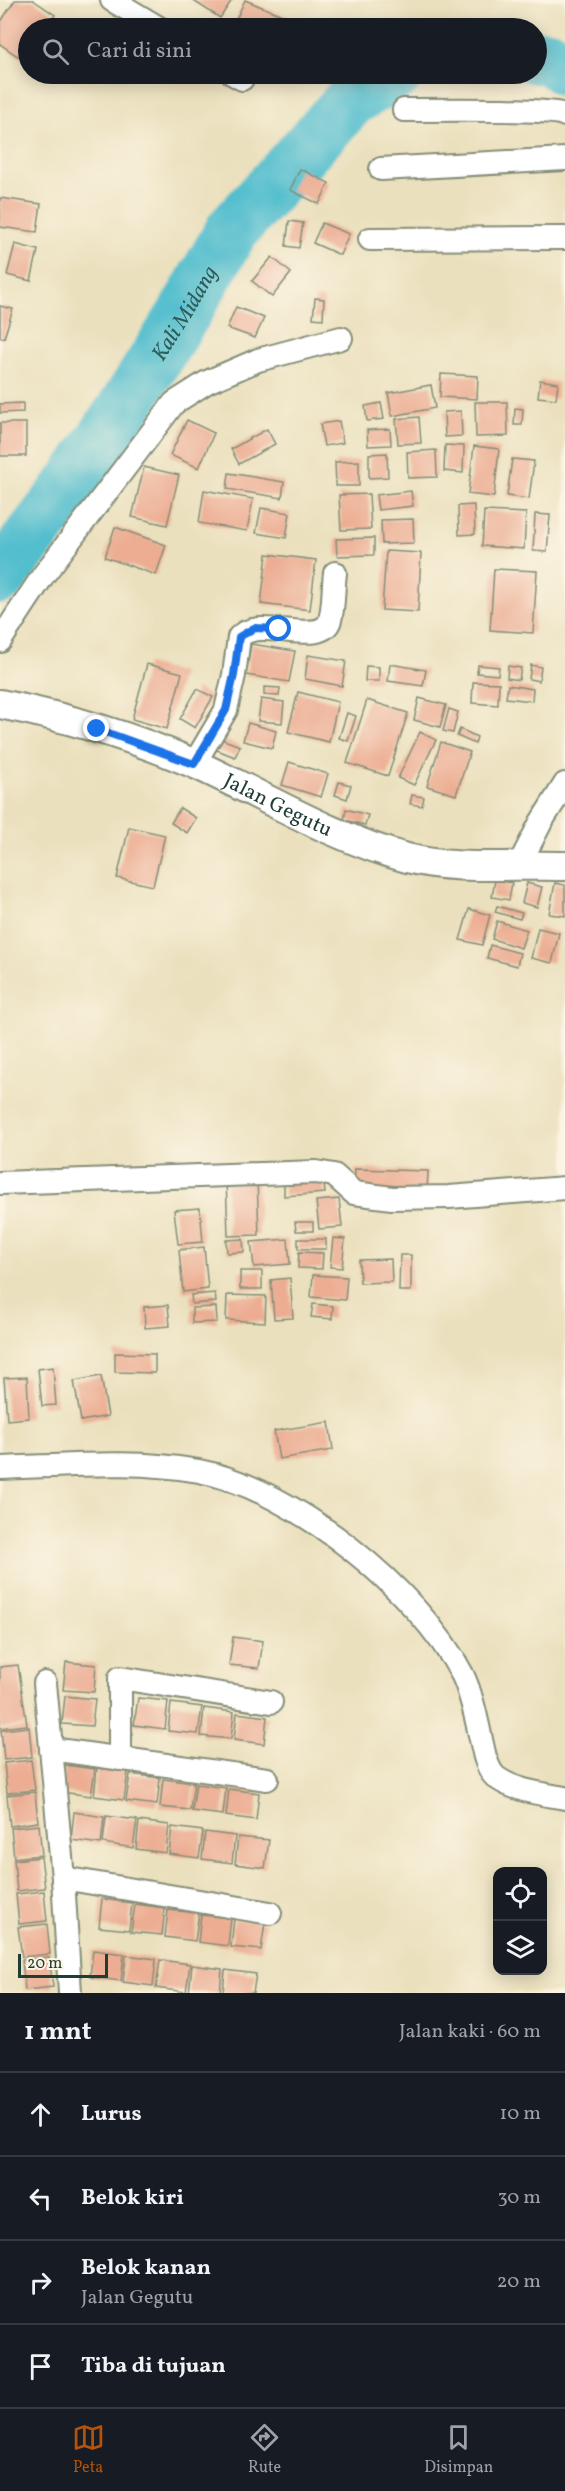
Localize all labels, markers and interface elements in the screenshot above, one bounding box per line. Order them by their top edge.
search box [18,18,547,84]
icon: search [39,35,72,68]
text: Cari di sini [87,36,192,67]
water label: Kali Midang [145,261,226,368]
route start [265,615,291,641]
route end [83,715,109,741]
street label: Jalan Gegutu [218,767,337,845]
map controls [493,1867,547,1975]
button: locate [493,1867,547,1921]
button: layers [493,1921,547,1975]
scale bar [18,1951,108,1978]
text: 20 m [27,1953,62,1975]
text: 1 mnt [24,2014,92,2050]
text: Jalan kaki · 60 m [399,2018,541,2046]
icon: ahead [24,2098,57,2131]
text: Lurus [81,2099,142,2130]
text: 10 m [500,2100,541,2128]
icon: left [24,2182,57,2215]
text: Belok kiri [81,2183,184,2214]
text: 30 m [497,2184,541,2212]
text: Belok kanan [81,2253,211,2284]
icon: right [24,2266,57,2299]
text: 20 m [497,2268,541,2296]
text: Jalan Gegutu [81,2284,193,2312]
icon: arrive [24,2350,57,2383]
text: Tiba di tujuan [81,2351,226,2382]
tab: Peta [72,2421,105,2479]
tab: Rute [248,2421,281,2479]
tab: Disimpan [424,2421,493,2479]

